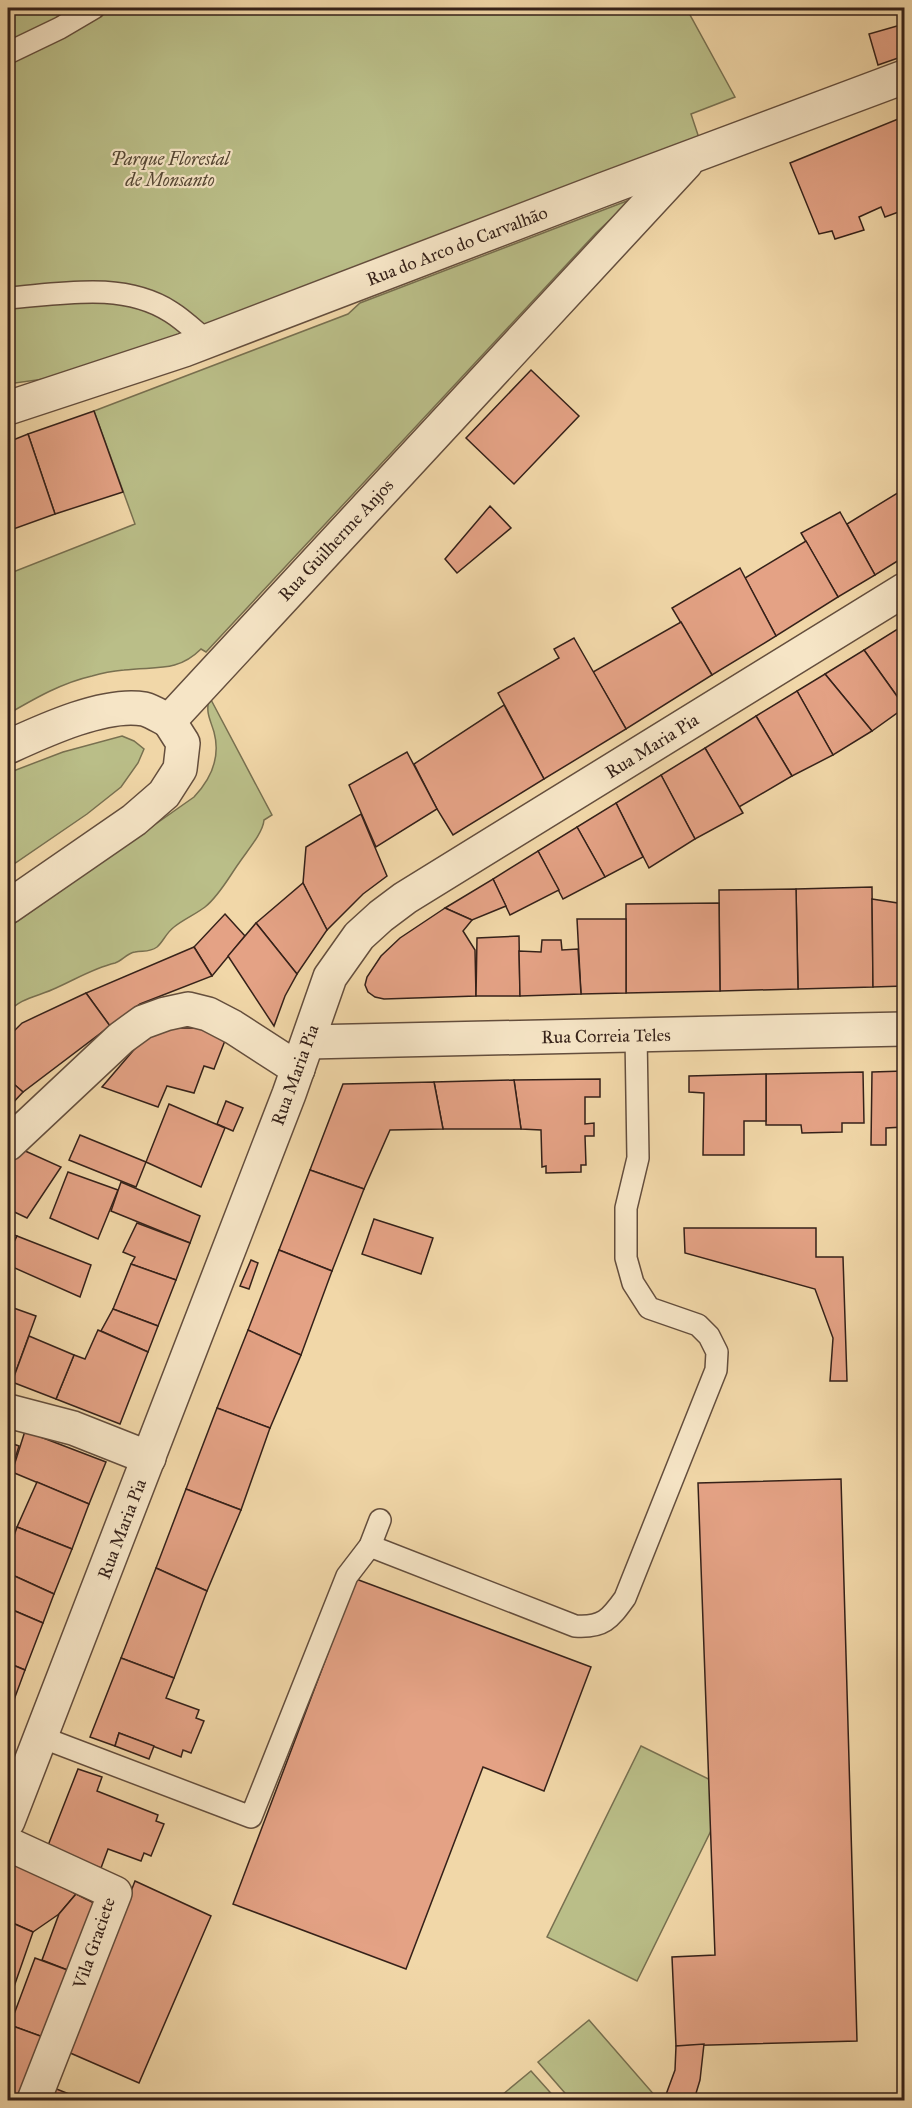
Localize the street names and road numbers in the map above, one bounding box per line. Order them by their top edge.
street label: Rua do Arco do Carvalhão [363,201,551,291]
street label: Rua Guilherme Anjos [274,474,398,606]
street label: Rua Maria Pia [601,708,703,783]
street label: Rua Maria Pia [267,1021,324,1128]
street label: Rua Correia Teles [541,1024,671,1048]
street label: Rua Maria Pia [93,1475,151,1582]
street label: Vila Graciete [68,1894,120,1993]

